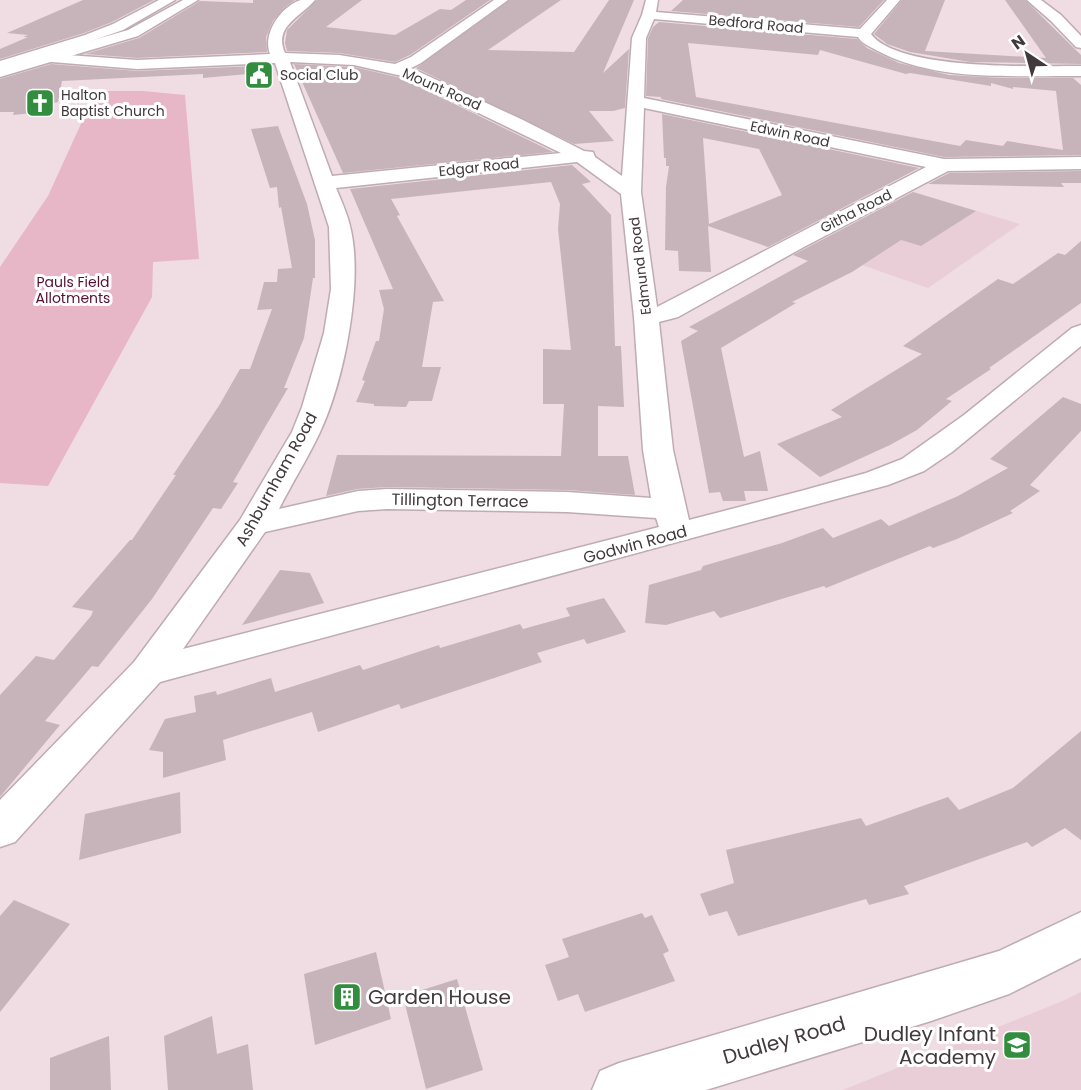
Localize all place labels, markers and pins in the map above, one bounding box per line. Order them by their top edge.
public building icon: Social Club [243,59,275,91]
place label: Social Club [280,65,358,85]
place label: Halton Baptist Church [61,85,165,121]
church icon: Halton Baptist Church [24,87,56,119]
building icon: Garden House [331,981,363,1013]
place label: Garden House [368,983,511,1011]
place label: Dudley Infant Academy [864,1020,996,1071]
school or university icon: Dudley Infant Academy [1001,1029,1033,1061]

